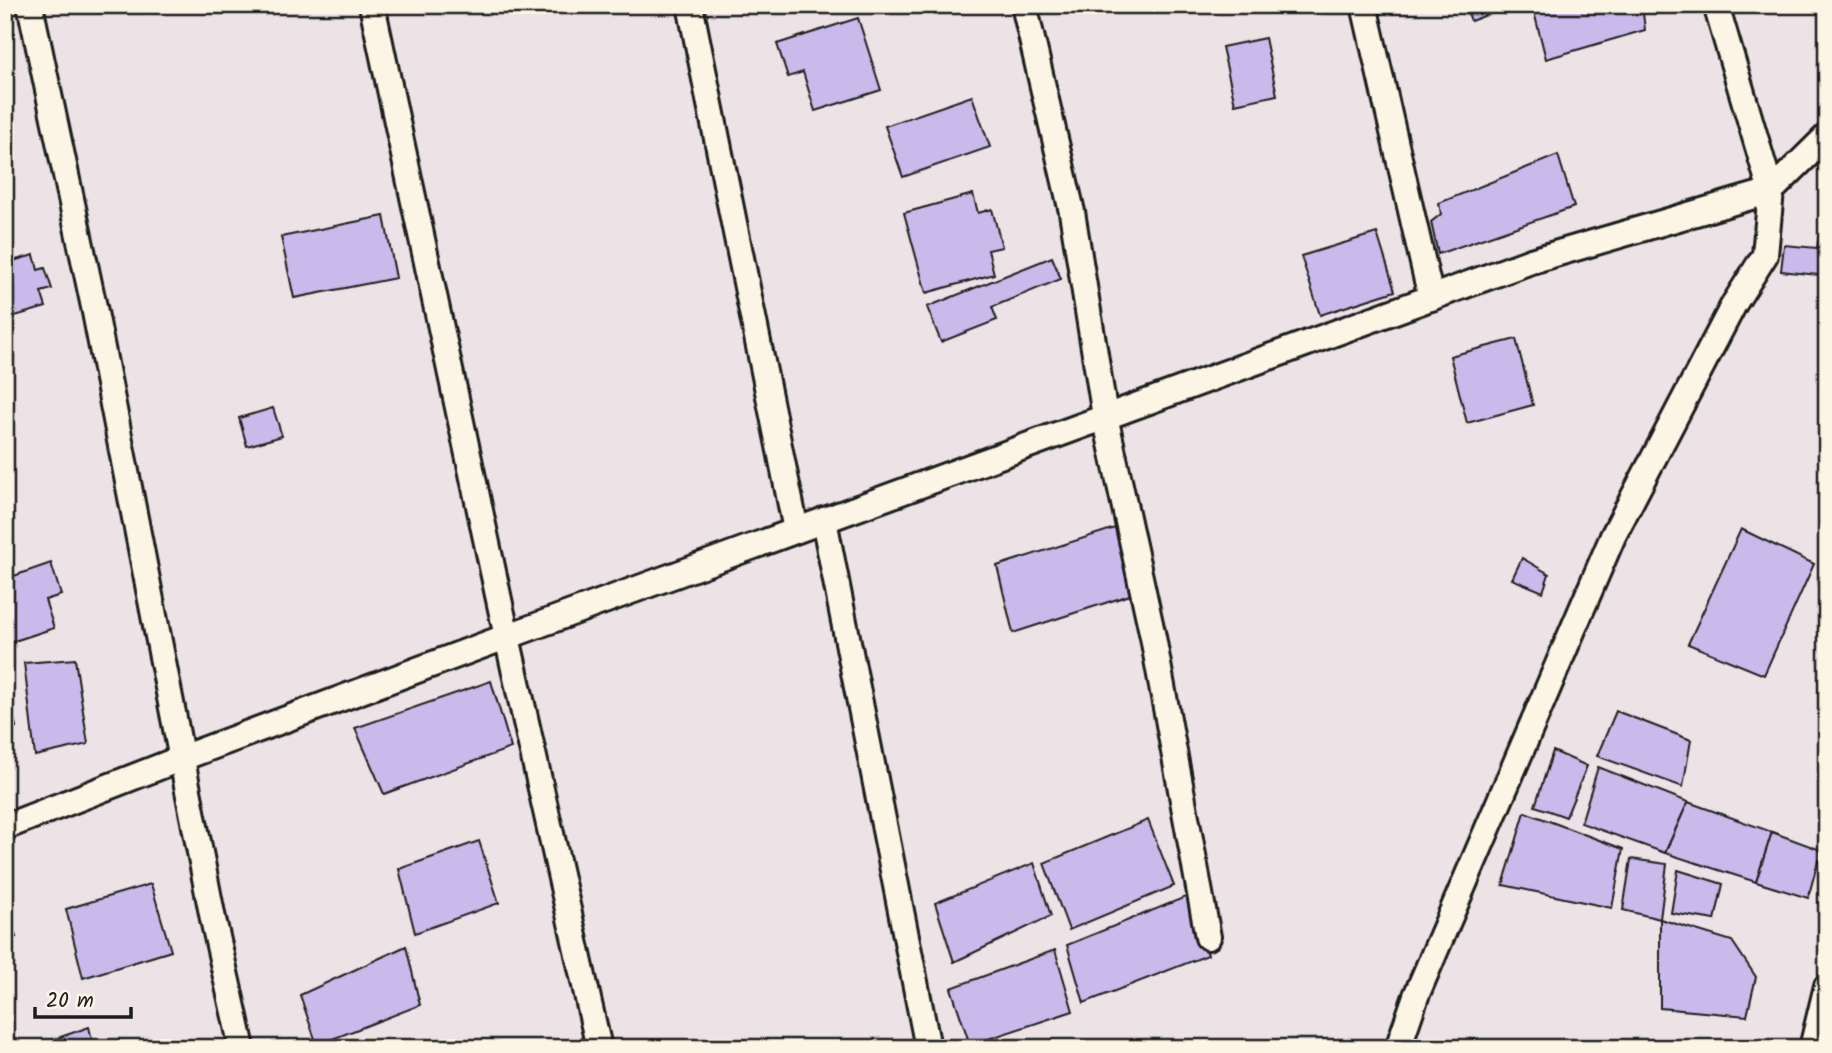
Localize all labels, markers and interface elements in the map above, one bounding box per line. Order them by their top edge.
scale bar [35,976,131,1020]
text: 20 m [46,985,94,1018]

